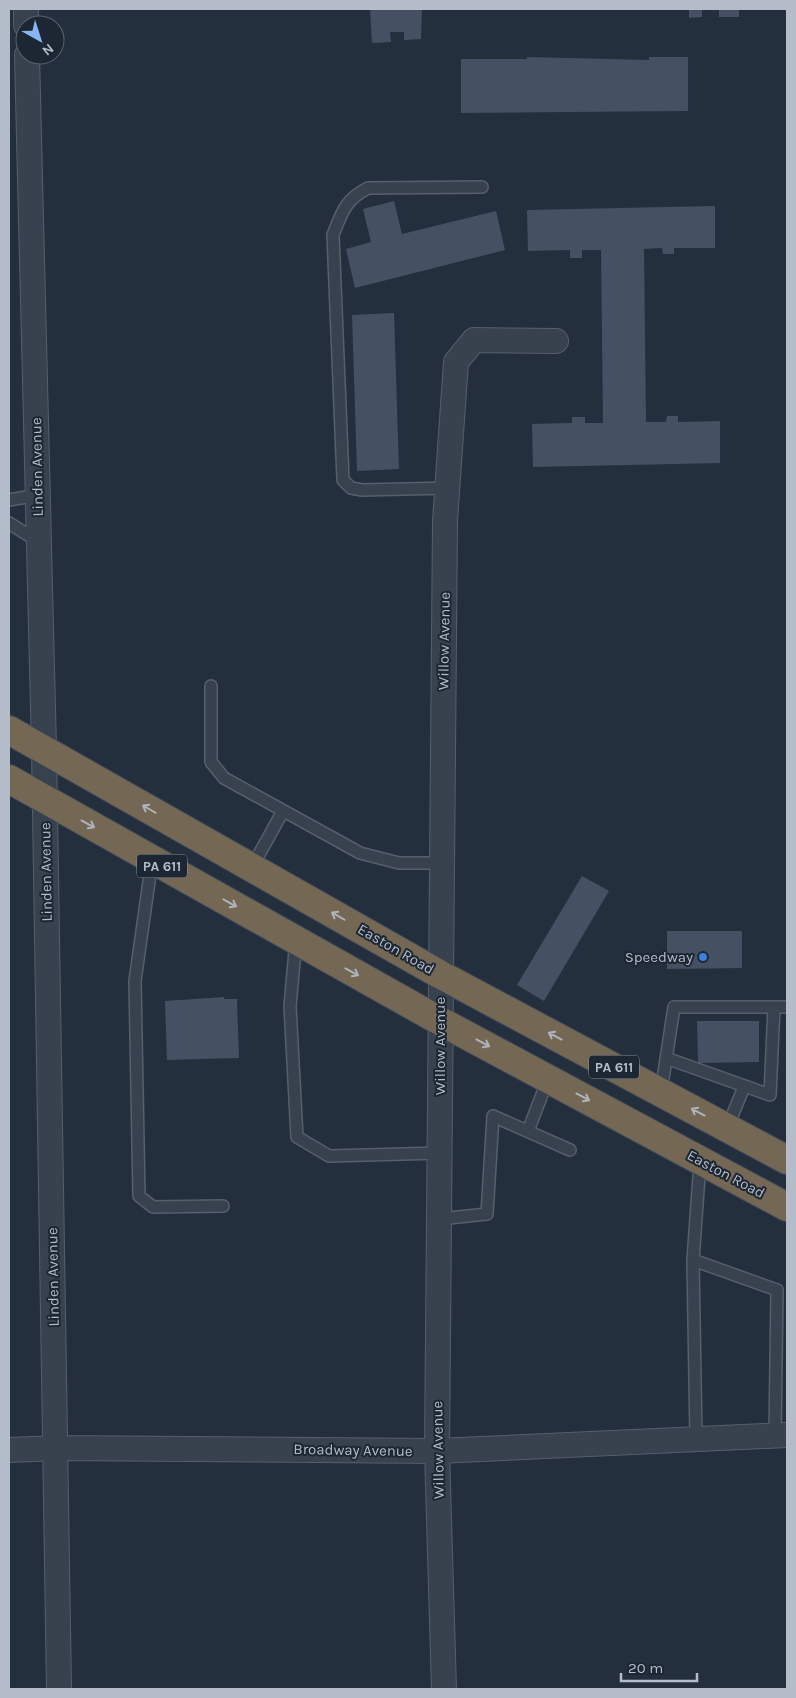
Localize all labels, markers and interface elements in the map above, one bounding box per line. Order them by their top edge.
north arrow [15,15,65,65]
text: N [39,40,57,59]
street label: Linden Avenue [27,417,47,517]
street label: Willow Avenue [434,592,454,690]
one-way arrow [143,804,157,814]
one-way arrow [80,820,95,829]
street label: Linden Avenue [36,822,56,922]
road number: PA 611 [137,854,187,878]
one-way arrow [222,899,237,909]
one-way arrow [331,911,345,921]
street label: Easton Road [354,920,438,978]
place label: Speedway [625,948,693,966]
marker: Speedway [697,951,709,963]
one-way arrow [344,967,359,977]
street label: Willow Avenue [431,997,449,1095]
one-way arrow [547,1031,562,1041]
one-way arrow [475,1039,489,1049]
road number: PA 611 [589,1056,639,1078]
one-way arrow [576,1092,591,1102]
one-way arrow [691,1107,706,1116]
street label: Easton Road [684,1146,768,1202]
street label: Linden Avenue [43,1227,63,1327]
street label: Willow Avenue [428,1401,448,1499]
street label: Broadway Avenue [293,1440,413,1460]
scale bar [621,1650,697,1682]
text: 20 m [628,1659,663,1677]

